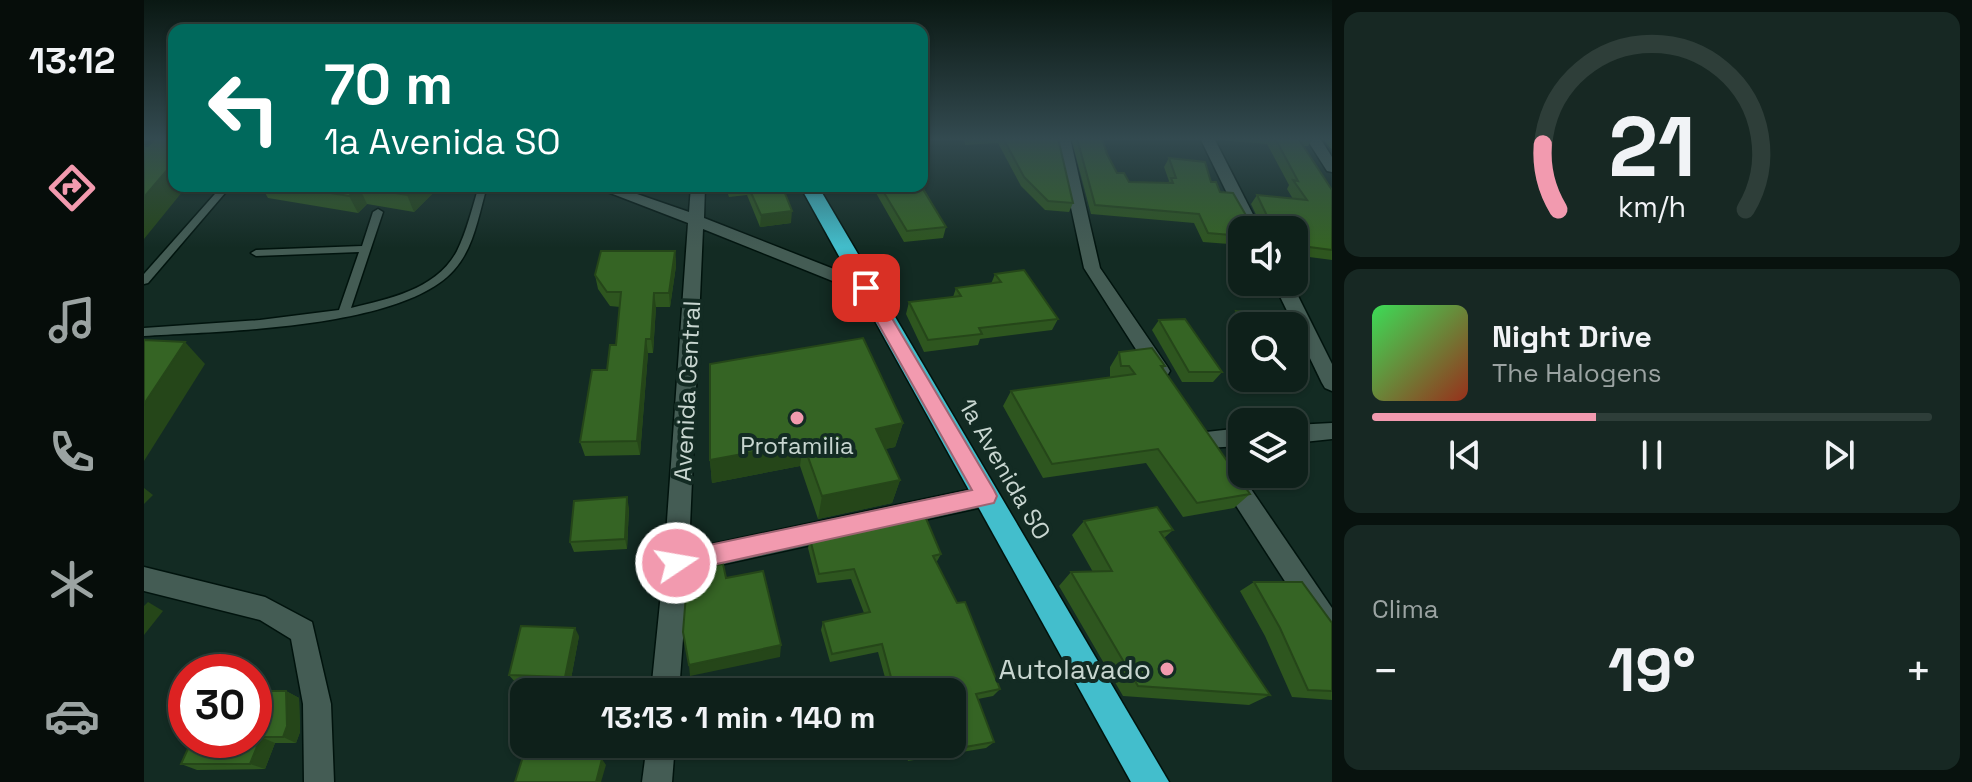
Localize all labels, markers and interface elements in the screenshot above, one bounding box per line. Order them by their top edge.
text: 13:12 [29,38,115,84]
text: 70 m [324,49,453,120]
icon: left [192,56,296,160]
text: 21 [1608,94,1696,200]
text: 1a Avenida SO [324,119,561,165]
icon: directions [44,160,100,216]
text: km/h [1618,190,1686,226]
map controls [1228,216,1308,488]
button: sound [1228,216,1308,296]
pin [832,254,900,322]
icon: arrive [844,266,888,310]
icon: music [44,292,100,348]
street label: Avenida Central [667,300,707,482]
button: search [1228,312,1308,392]
text: Night Drive [1492,317,1652,356]
text: The Halogens [1492,356,1661,390]
street label: 1a Avenida SO [952,393,1058,545]
button: layers [1228,408,1308,488]
marker: Profamilia [788,409,806,427]
icon: phone [44,424,100,480]
place label: Profamilia [740,430,854,461]
icon: previous [1443,433,1487,477]
icon: pause [1630,433,1674,477]
icon: next [1817,433,1861,477]
position arrow [634,521,718,605]
icon: climate [44,556,100,612]
text: Clima [1372,592,1439,626]
text: 19° [1608,632,1696,709]
text: − [1372,643,1399,699]
text: + [1905,643,1932,699]
place label: Autolavado [999,651,1151,687]
speed limit sign: 30 [168,654,272,758]
marker: Autolavado [1158,660,1176,678]
icon: car [44,688,100,744]
text: 13:13 · 1 min · 140 m [601,698,875,737]

